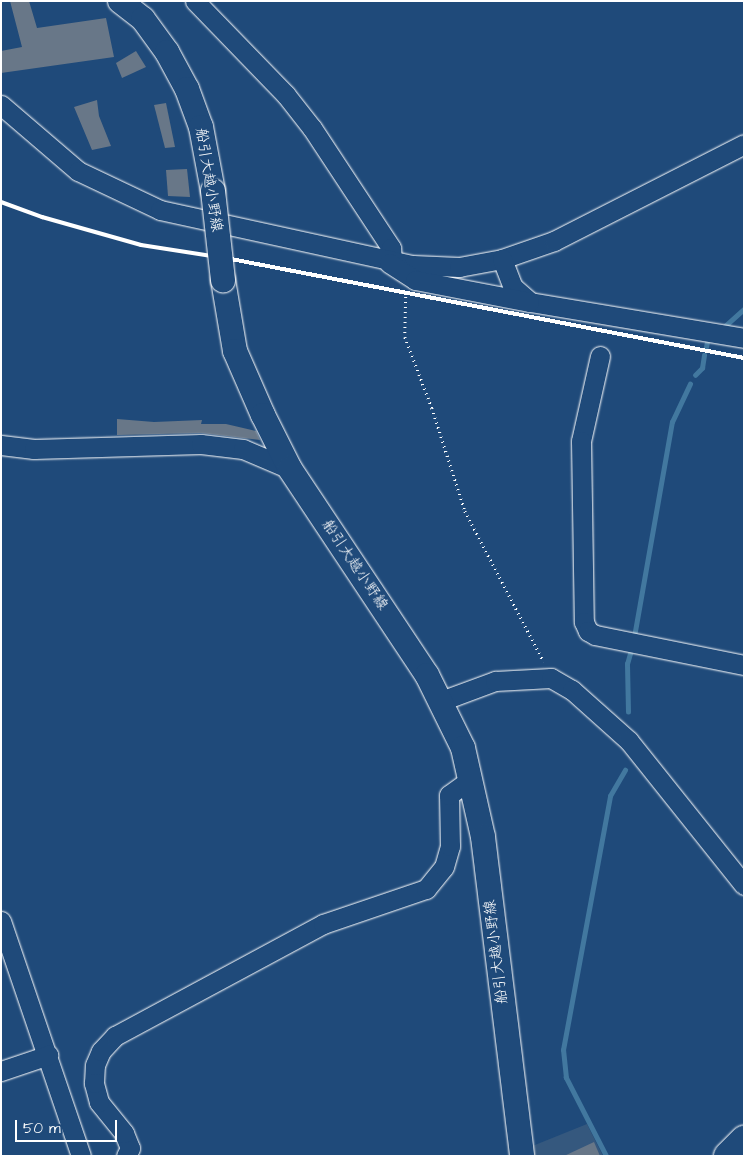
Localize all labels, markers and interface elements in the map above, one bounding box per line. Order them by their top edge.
street label: 船引大越小野線 [192,127,226,233]
street label: 船引大越小野線 [318,516,392,614]
street label: 船引大越小野線 [481,899,511,1005]
scale bar [18,1110,120,1142]
text: 50 m [23,1118,61,1139]

